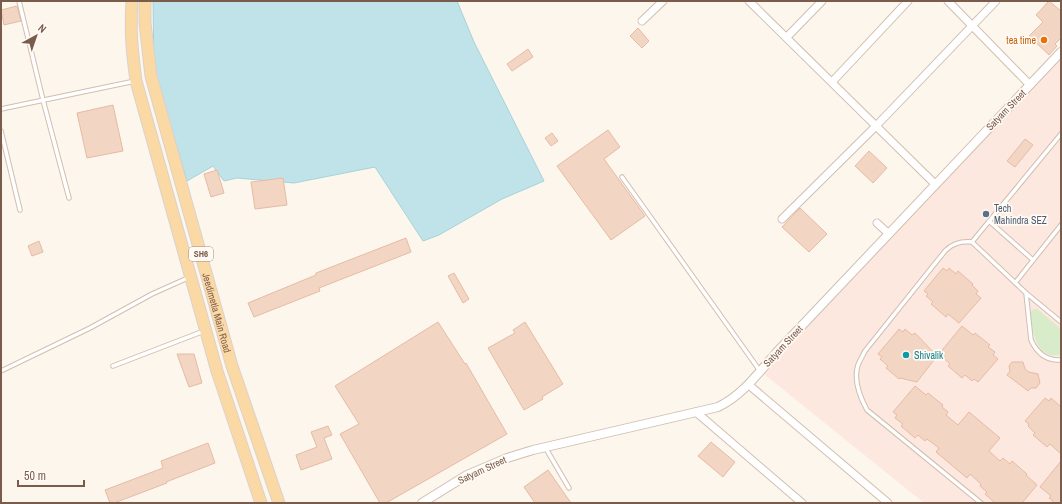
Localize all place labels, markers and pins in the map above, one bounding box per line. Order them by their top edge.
place label: tea time [1006,34,1036,47]
marker: tea time [1039,35,1049,45]
place label: Tech Mahindra SEZ [994,202,1047,227]
marker: Tech Mahindra SEZ [981,209,991,219]
place label: Shivalik [914,349,944,362]
marker: Shivalik [901,350,911,360]

